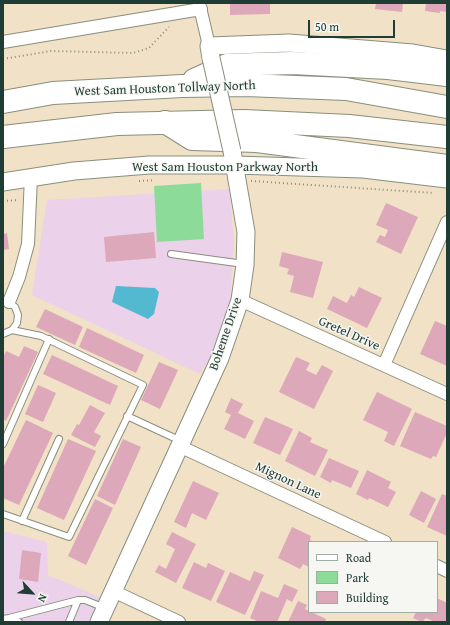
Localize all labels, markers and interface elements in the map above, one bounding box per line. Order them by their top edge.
scale bar [310,12,397,38]
text: 50 m [315,18,339,35]
street label: West Sam Houston Tollway North [74,78,256,100]
street label: West Sam Houston Parkway North [132,160,318,176]
street label: Boheme Drive [206,295,246,373]
street label: Gretel Drive [316,314,382,354]
street label: Mignon Lane [253,459,323,503]
legend [308,541,438,613]
text: Road [346,549,371,566]
text: Park [346,569,369,586]
north arrow [12,573,52,613]
text: Building [346,589,389,606]
text: N [34,591,52,605]

